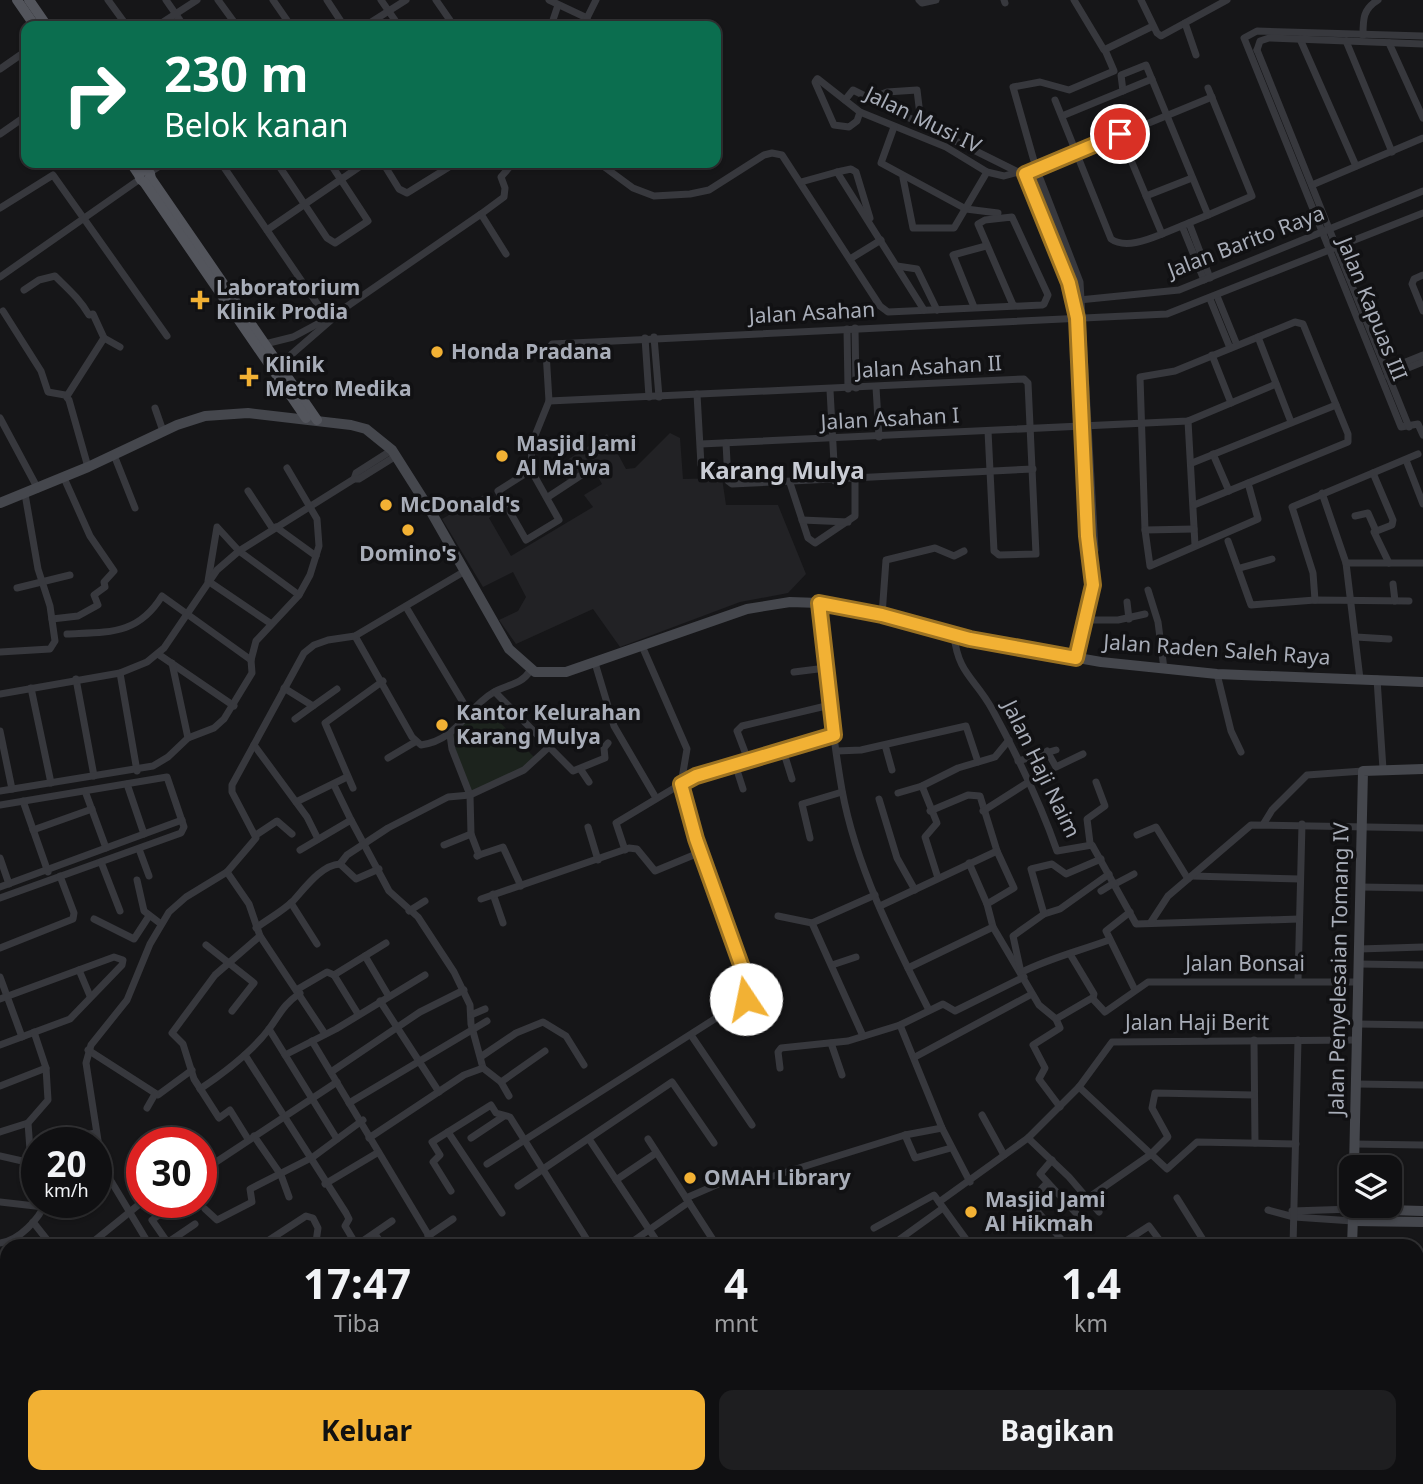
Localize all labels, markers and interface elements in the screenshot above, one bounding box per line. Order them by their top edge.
text: 230 m [164,40,309,106]
icon: right [49,49,140,140]
street label: Jalan Musi IV [859,78,986,159]
text: Belok kanan [164,103,348,146]
pin [1090,104,1150,164]
icon: arrive [1101,115,1139,153]
street label: Jalan Barito Raya [1161,198,1328,285]
street label: Jalan Kapuas III [1331,231,1414,385]
place label: Laboratorium Klinik Prodia [216,273,360,325]
marker: Laboratorium Klinik Prodia [190,290,210,310]
street label: Jalan Asahan [746,295,876,329]
place label: Honda Pradana [451,337,612,365]
marker: Honda Pradana [429,344,445,360]
street label: Jalan Asahan II [853,348,1003,384]
place label: Klinik Metro Medika [265,350,412,402]
marker: Klinik Metro Medika [239,367,259,387]
street label: Jalan Asahan I [818,400,960,436]
place label: Masjid Jami Al Ma'wa [516,429,636,481]
marker: Masjid Jami Al Ma'wa [494,448,510,464]
district label: Karang Mulya [699,453,865,486]
place label: McDonald's [400,490,520,518]
marker: McDonald's [378,497,394,513]
marker: Domino's [400,522,416,538]
place label: Domino's [359,539,457,567]
street label: Jalan Raden Saleh Raya [1101,627,1332,671]
street label: Jalan Haji Naim [996,693,1087,842]
place label: Kantor Kelurahan Karang Mulya [456,698,641,750]
marker: Kantor Kelurahan Karang Mulya [434,717,450,733]
street label: Jalan Penyelesaian Tomang IV [1321,822,1355,1118]
street label: Jalan Bonsai [1183,949,1305,977]
position arrow [709,962,783,1036]
street label: Jalan Haji Berit [1123,1008,1269,1036]
speed limit sign: 30 [126,1127,217,1218]
text: 20 [46,1140,87,1187]
map controls [1339,1155,1402,1218]
button: layers [1339,1155,1402,1218]
place label: OMAH Library [704,1163,851,1191]
marker: OMAH Library [682,1170,698,1186]
text: km/h [44,1178,89,1202]
place label: Masjid Jami Al Hikmah [985,1185,1105,1237]
marker: Masjid Jami Al Hikmah [963,1204,979,1220]
text: 17:47 [303,1254,411,1311]
text: 4 [724,1254,748,1311]
text: 1.4 [1061,1254,1121,1311]
text: Tiba [334,1307,380,1339]
text: mnt [714,1307,758,1339]
text: km [1074,1307,1108,1339]
button: Keluar [28,1390,705,1470]
button: Bagikan [719,1390,1396,1470]

